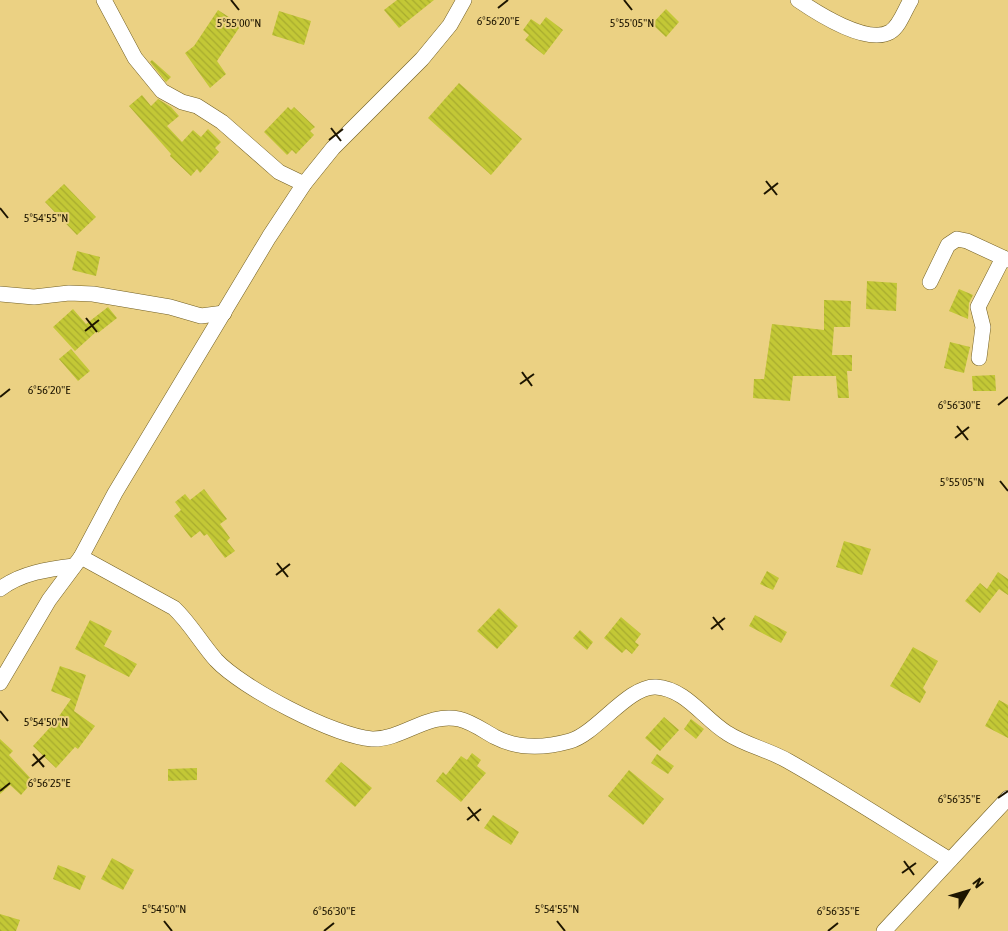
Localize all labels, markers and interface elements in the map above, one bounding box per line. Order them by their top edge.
text: 6°56'20"E [477,14,519,28]
text: 5°55'00"N [217,16,261,30]
text: 5°55'05"N [610,16,654,30]
text: 5°54'55"N [24,211,68,225]
text: 6°56'20"E [28,383,70,397]
text: 6°56'30"E [938,398,980,412]
text: 5°55'05"N [940,475,984,489]
text: 5°54'50"N [24,715,68,729]
text: 6°56'25"E [28,776,70,790]
text: 6°56'35"E [938,792,980,806]
north arrow [943,866,993,916]
text: N [969,875,987,891]
text: 5°54'50"N [142,902,186,916]
text: 5°54'55"N [535,902,579,916]
text: 6°56'30"E [313,904,355,918]
text: 6°56'35"E [817,904,859,918]

